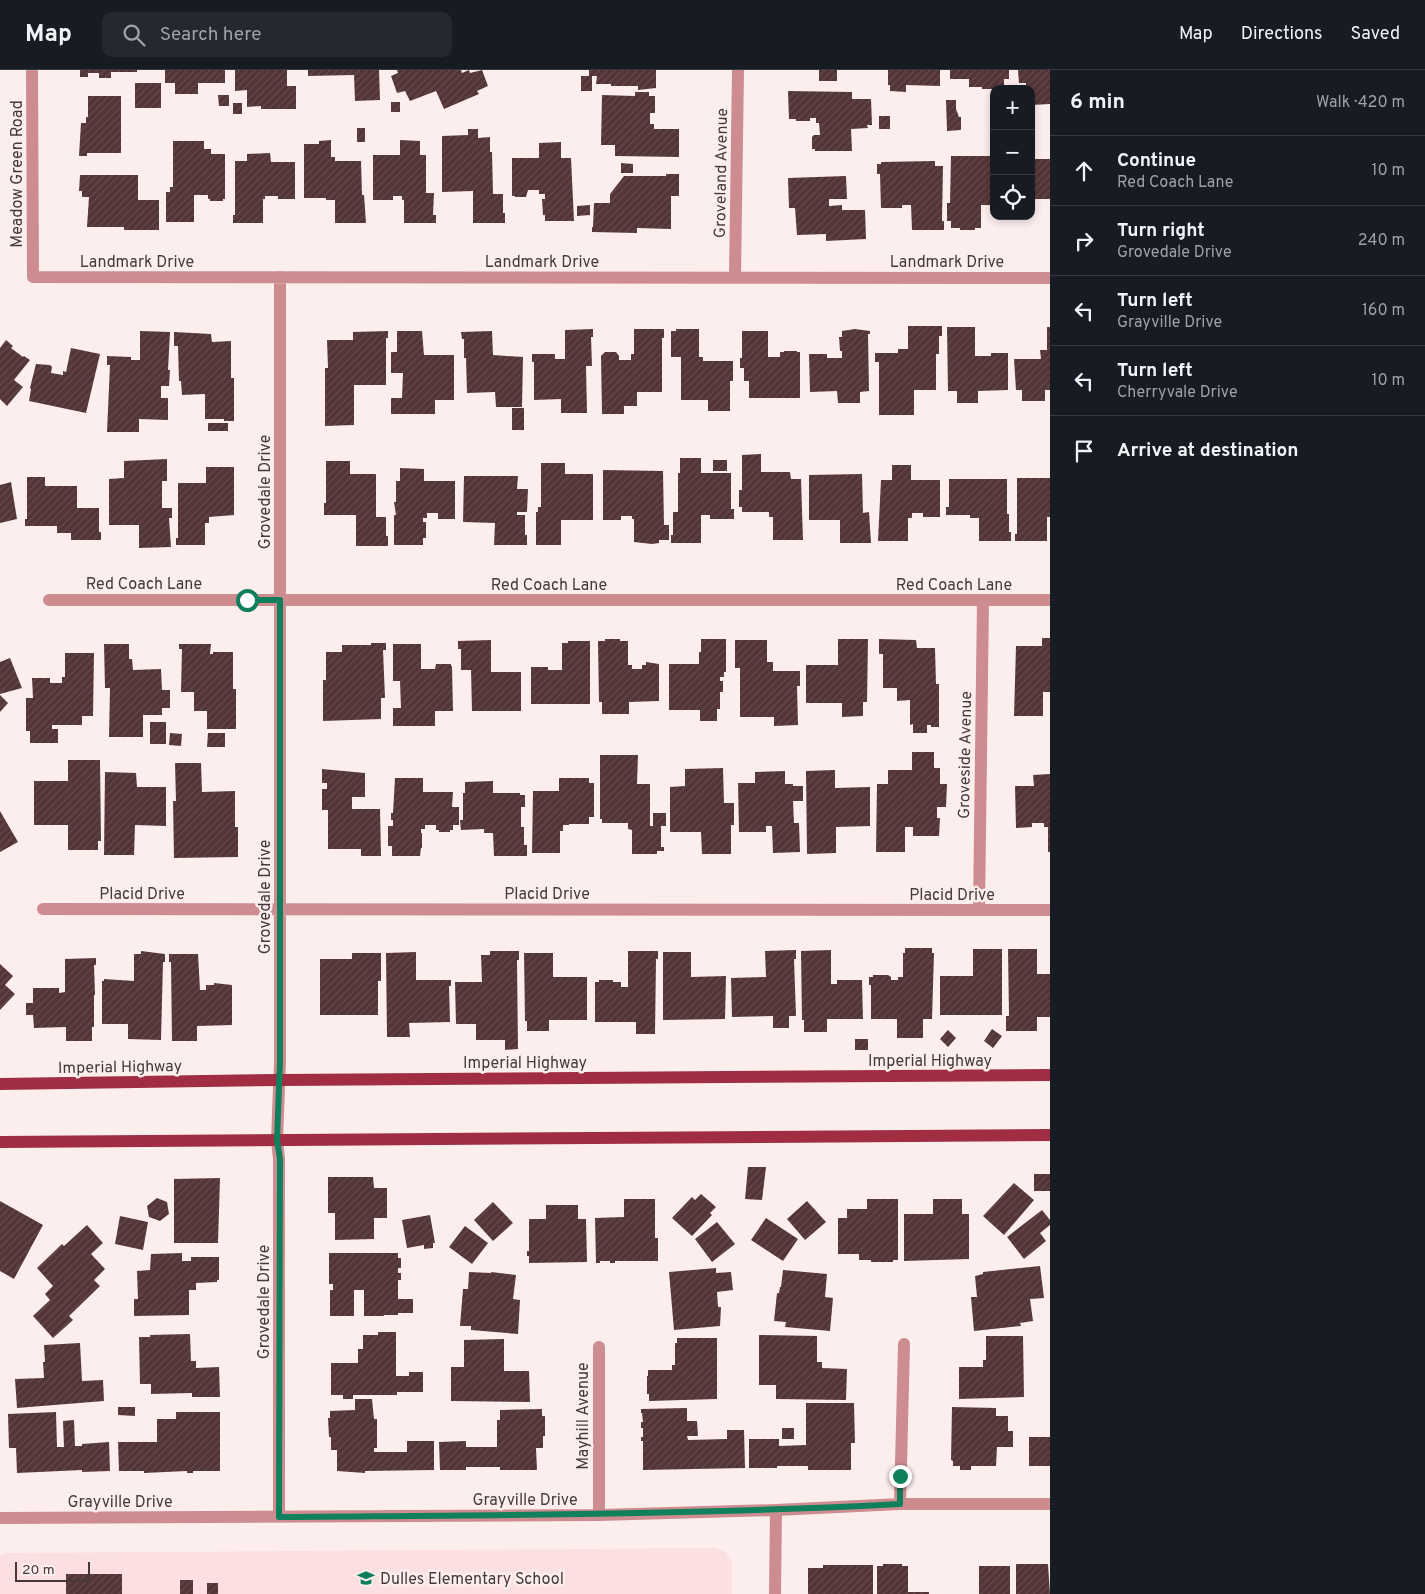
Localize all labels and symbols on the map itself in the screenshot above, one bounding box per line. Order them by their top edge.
street label: Meadow Green Road [8,100,28,248]
street label: Groveland Avenue [711,108,733,238]
street label: Landmark Drive [80,253,194,273]
street label: Landmark Drive [485,253,599,273]
street label: Landmark Drive [890,253,1004,273]
street label: Grovedale Drive [256,435,276,549]
street label: Red Coach Lane [86,575,202,595]
street label: Red Coach Lane [491,576,607,596]
street label: Red Coach Lane [896,576,1012,596]
route start [236,589,259,612]
street label: Groveside Avenue [955,691,977,819]
street label: Grovedale Drive [256,840,276,954]
street label: Placid Drive [99,885,185,905]
street label: Placid Drive [504,885,590,905]
street label: Placid Drive [909,886,995,906]
street label: Imperial Highway [868,1052,992,1072]
street label: Imperial Highway [463,1054,587,1074]
street label: Imperial Highway [58,1057,182,1079]
street label: Grovedale Drive [255,1245,275,1359]
street label: Mayhill Avenue [574,1362,594,1470]
route end [889,1465,912,1488]
street label: Grayville Drive [472,1491,578,1511]
street label: Grayville Drive [67,1493,173,1513]
scale bar [15,1559,90,1582]
school or university icon: Dulles Elementary School [356,1568,376,1588]
place label: Dulles Elementary School [380,1570,564,1590]

